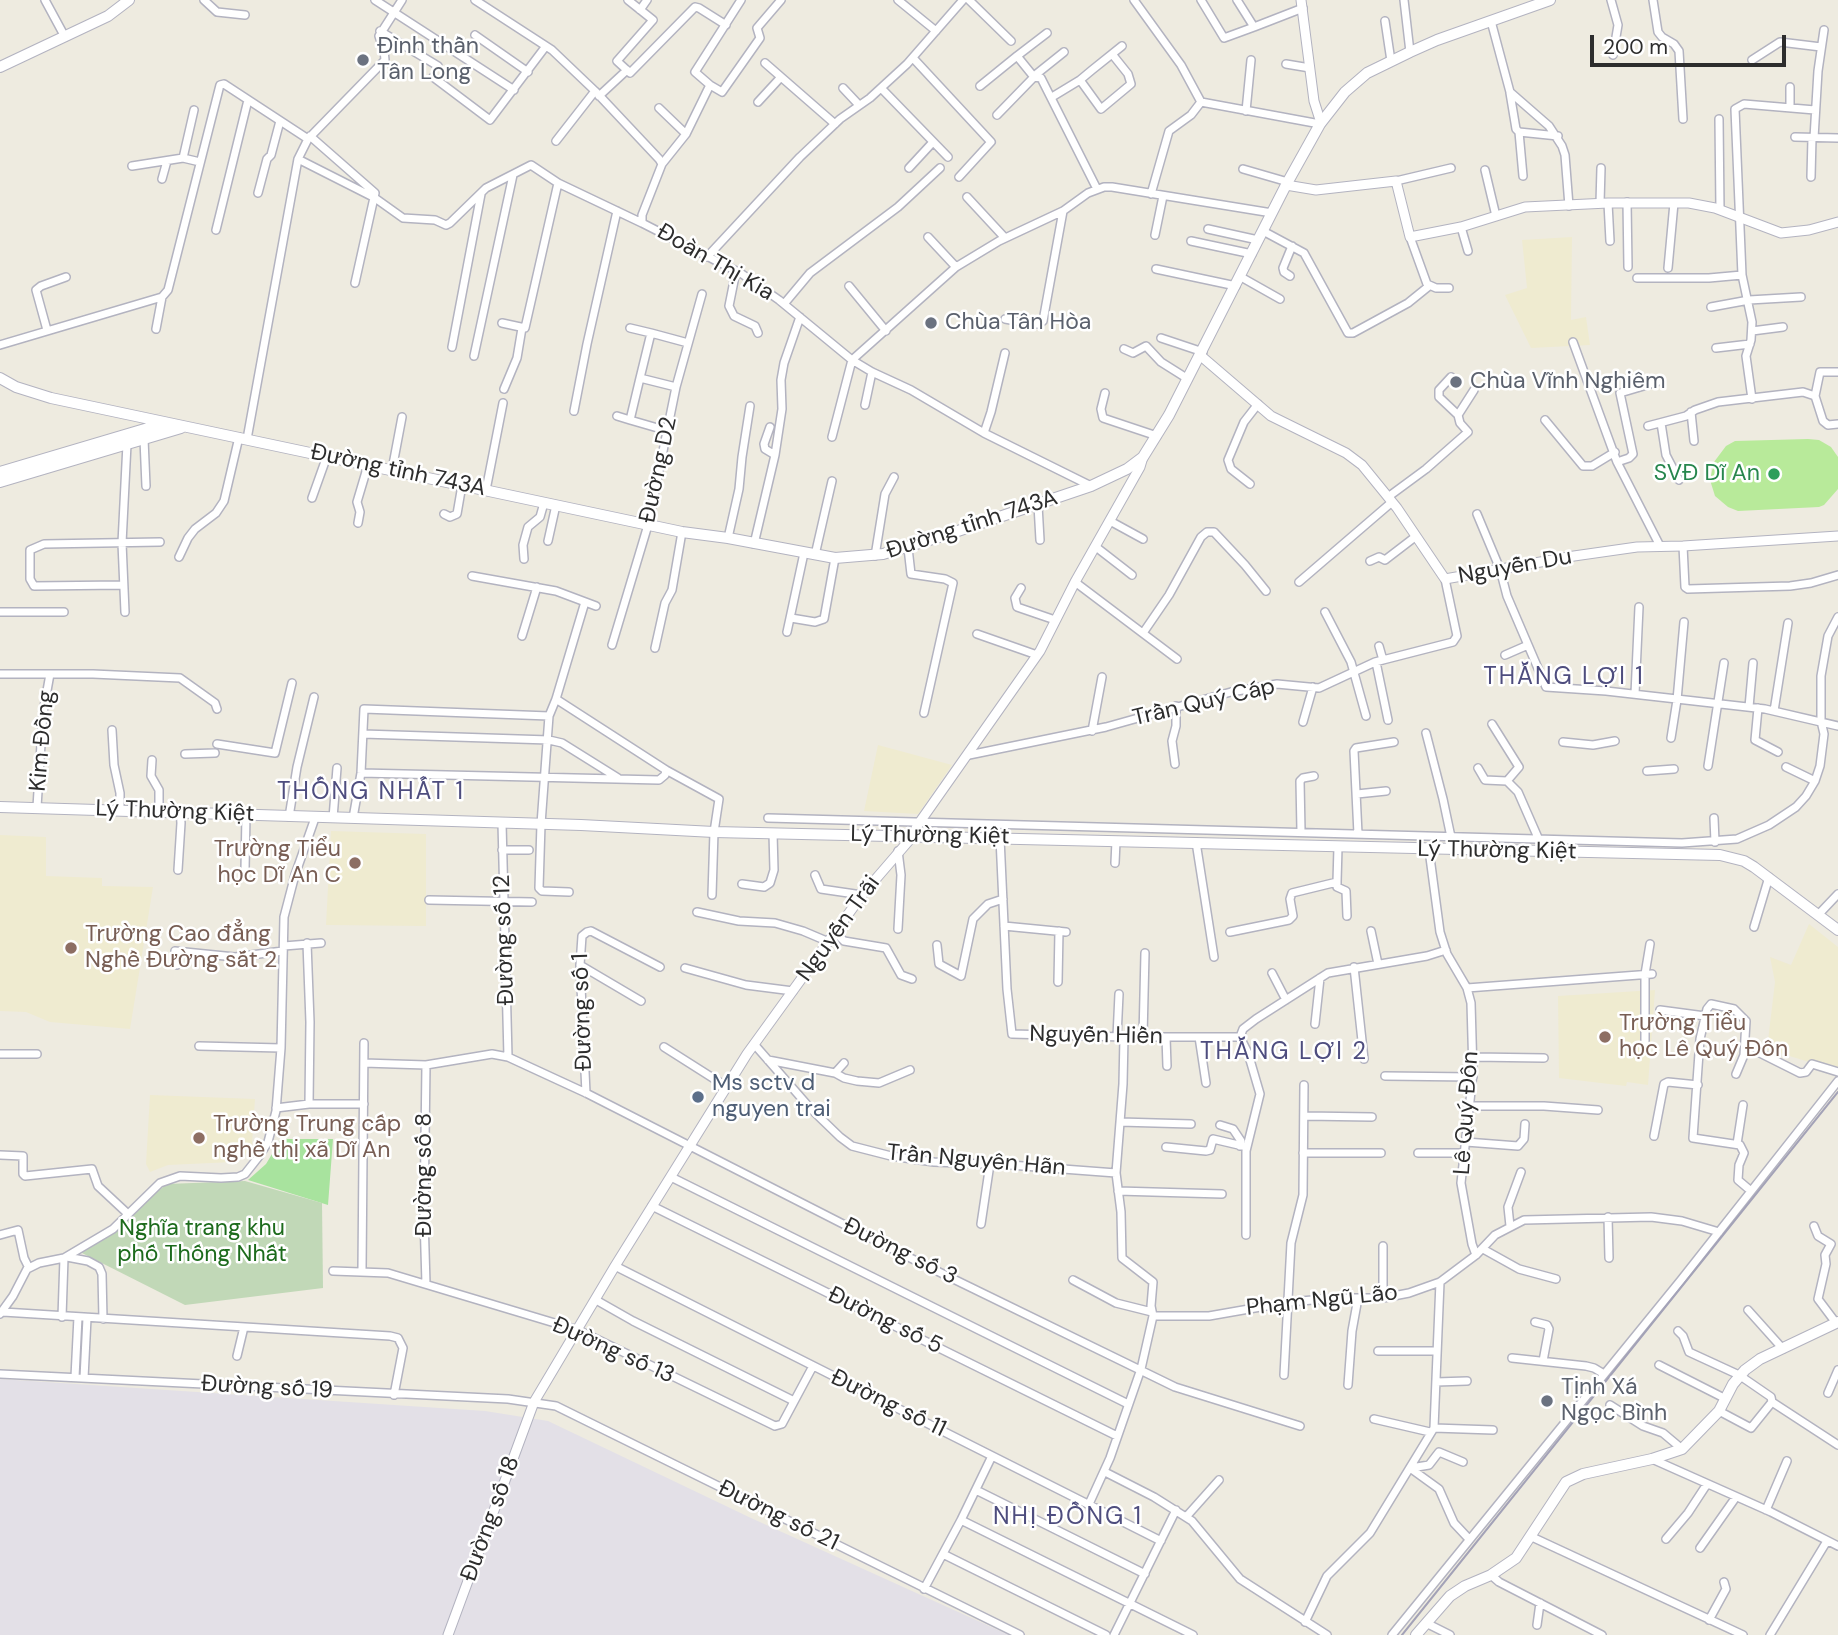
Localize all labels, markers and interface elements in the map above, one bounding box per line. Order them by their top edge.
scale bar [1593,21,1789,65]
place label: Đình thần Tân Long [377,33,479,87]
text: 200 m [1603,33,1668,61]
marker: Đình thần Tân Long [355,52,371,68]
street label: Đoàn Thị Kia [652,218,778,308]
place label: Chùa Tân Hòa [945,309,1091,337]
marker: Chùa Tân Hòa [923,315,939,331]
place label: Chùa Vĩnh Nghiêm [1470,368,1666,396]
marker: Chùa Vĩnh Nghiêm [1448,374,1464,390]
street label: Đường D2 [634,414,684,526]
street label: Đường tỉnh 743A [308,439,488,503]
place label: SVĐ Dĩ An [1654,460,1760,488]
marker: SVĐ Dĩ An [1766,466,1782,482]
street label: Đường tỉnh 743A [883,484,1061,566]
street label: Nguyễn Du [1456,543,1574,591]
district label: THẮNG LỢI 1 [1485,664,1643,692]
street label: Trần Quý Cáp [1130,673,1278,733]
street label: Kim Đồng [25,689,61,793]
district label: THỐNG NHẤT 1 [279,779,463,807]
street label: Lý Thường Kiệt [95,795,255,829]
street label: Lý Thường Kiệt [850,821,1010,851]
place label: Trường Tiểu học Dĩ An C [214,836,341,890]
street label: Lý Thường Kiệt [1417,836,1577,866]
marker: Trường Tiểu học Dĩ An C [347,855,363,871]
street label: Nguyễn Trãi [791,871,887,987]
street label: Đường số 12 [489,874,521,1006]
place label: Trường Cao đẳng Nghề Đường sắt 2 [85,921,277,975]
marker: Trường Cao đẳng Nghề Đường sắt 2 [63,940,79,956]
street label: Đường số 1 [567,953,599,1071]
place label: Trường Tiểu học Lê Quý Đôn [1619,1010,1788,1064]
street label: Nguyễn Hiền [1029,1021,1163,1051]
marker: Trường Tiểu học Lê Quý Đôn [1597,1029,1613,1045]
district label: THẮNG LỢI 2 [1201,1039,1367,1067]
street label: Lê Quý Đôn [1449,1050,1485,1176]
place label: Ms sctv d nguyen trai [712,1070,831,1124]
marker: Ms sctv d nguyen trai [690,1089,706,1105]
place label: Trường Trung cấp nghề thị xã Dĩ An [213,1111,401,1165]
street label: Đường số 8 [411,1113,439,1237]
marker: Trường Trung cấp nghề thị xã Dĩ An [191,1130,207,1146]
street label: Trần Nguyên Hãn [885,1139,1067,1183]
street label: Đường số 3 [838,1212,962,1292]
park label: Nghĩa trang khu phố Thống Nhất [117,1215,287,1269]
street label: Phạm Ngũ Lão [1245,1279,1399,1323]
street label: Đường số 5 [823,1281,947,1361]
street label: Đường số 13 [548,1312,678,1390]
street label: Đường số 11 [826,1364,950,1444]
street label: Đường số 19 [200,1371,334,1405]
place label: Tịnh Xá Ngọc Bình [1561,1374,1667,1428]
marker: Tịnh Xá Ngọc Bình [1539,1393,1555,1409]
street label: Đường số 18 [456,1453,526,1585]
street label: Đường số 21 [713,1475,843,1557]
district label: NHỊ ĐỒNG 1 [994,1504,1142,1532]

